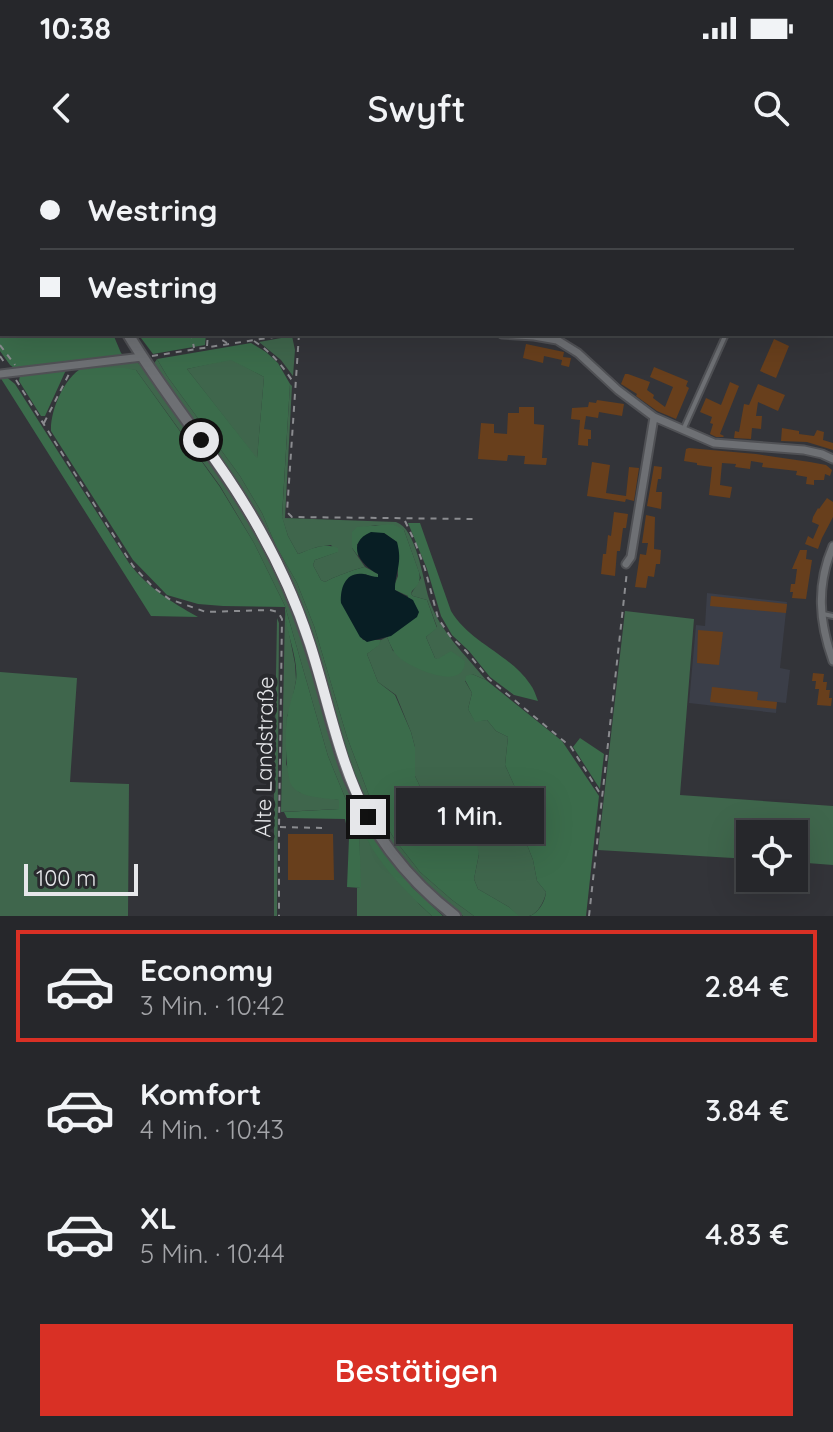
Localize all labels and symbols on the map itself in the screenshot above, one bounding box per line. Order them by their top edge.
route start [183,422,219,458]
street label: Alte Landstraße [249,676,279,838]
callout: 1 Min. [396,789,544,845]
route end [350,799,386,835]
scale bar [24,860,138,896]

